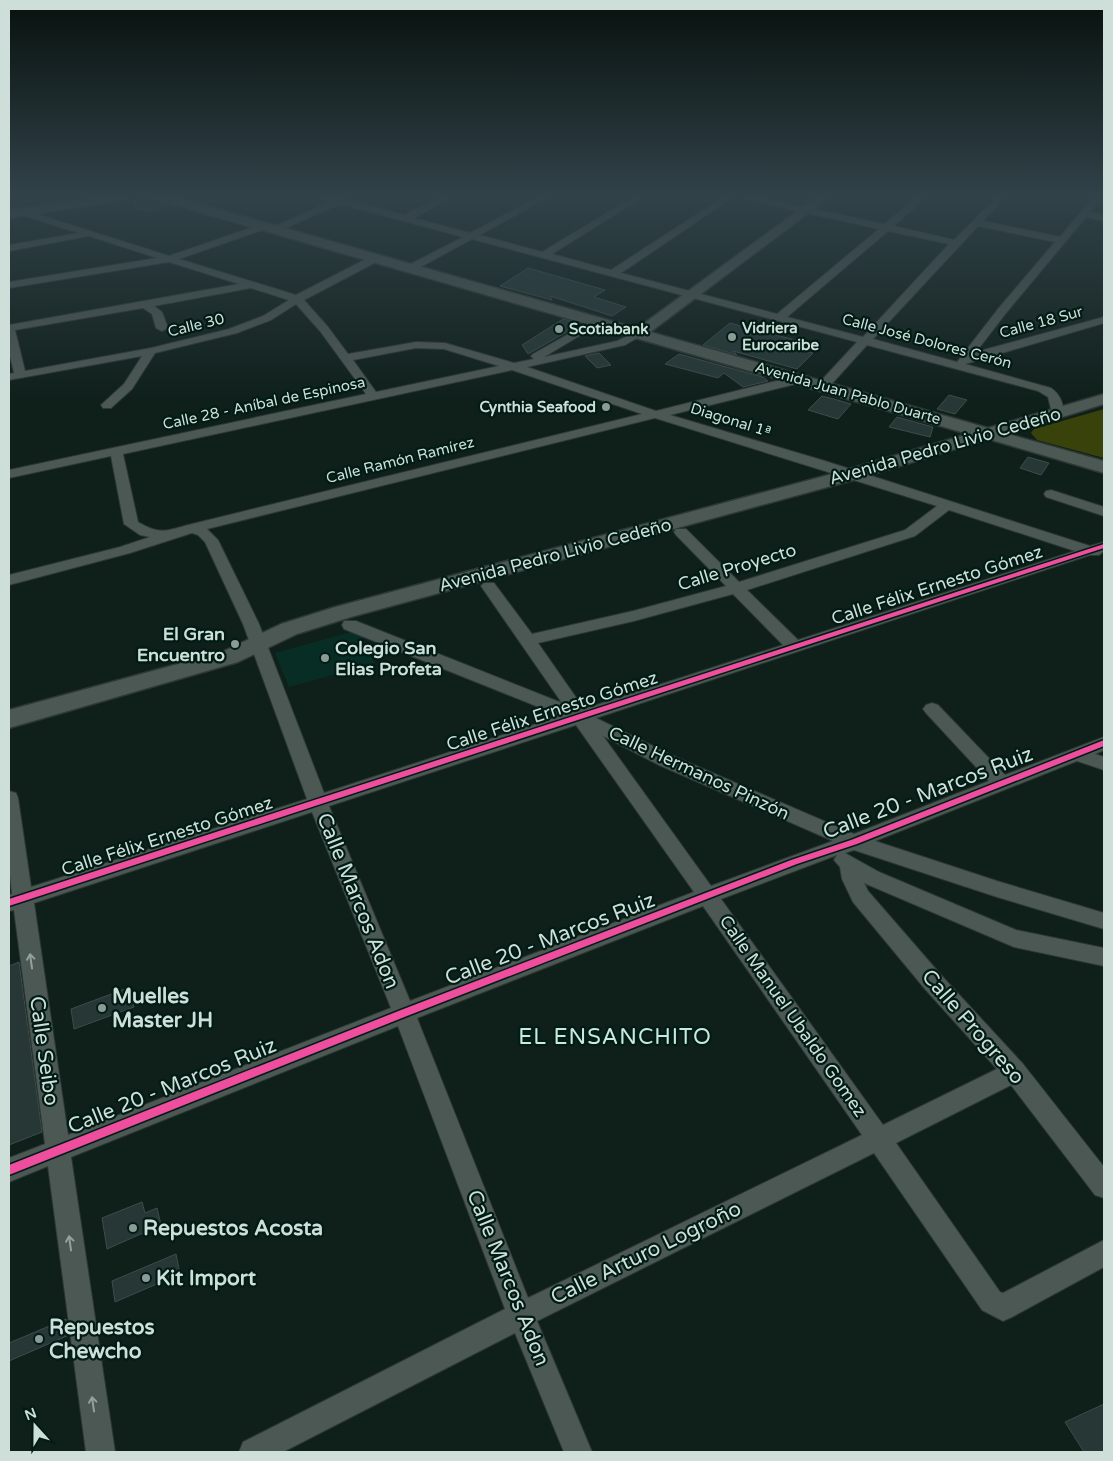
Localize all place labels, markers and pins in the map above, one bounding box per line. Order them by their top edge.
place label: Vidriera Eurocaribe [742,319,820,354]
place label: Scotiabank [569,320,648,338]
marker: Scotiabank [553,323,565,335]
marker: Vidriera Eurocaribe [726,331,738,343]
place label: Cynthia Seafood [479,398,596,417]
marker: Cynthia Seafood [600,401,612,413]
place label: El Gran Encuentro [137,623,225,666]
place label: Colegio San Elias Profeta [335,637,442,680]
marker: El Gran Encuentro [229,638,241,650]
marker: Colegio San Elias Profeta [319,652,331,664]
place label: Muelles Master JH [112,984,213,1033]
marker: Muelles Master JH [96,1002,108,1014]
place label: Repuestos Acosta [143,1216,323,1241]
marker: Repuestos Acosta [127,1222,139,1234]
place label: Kit Import [156,1266,256,1291]
marker: Kit Import [140,1272,152,1284]
place label: Repuestos Chewcho [49,1315,154,1364]
marker: Repuestos Chewcho [33,1333,45,1345]

